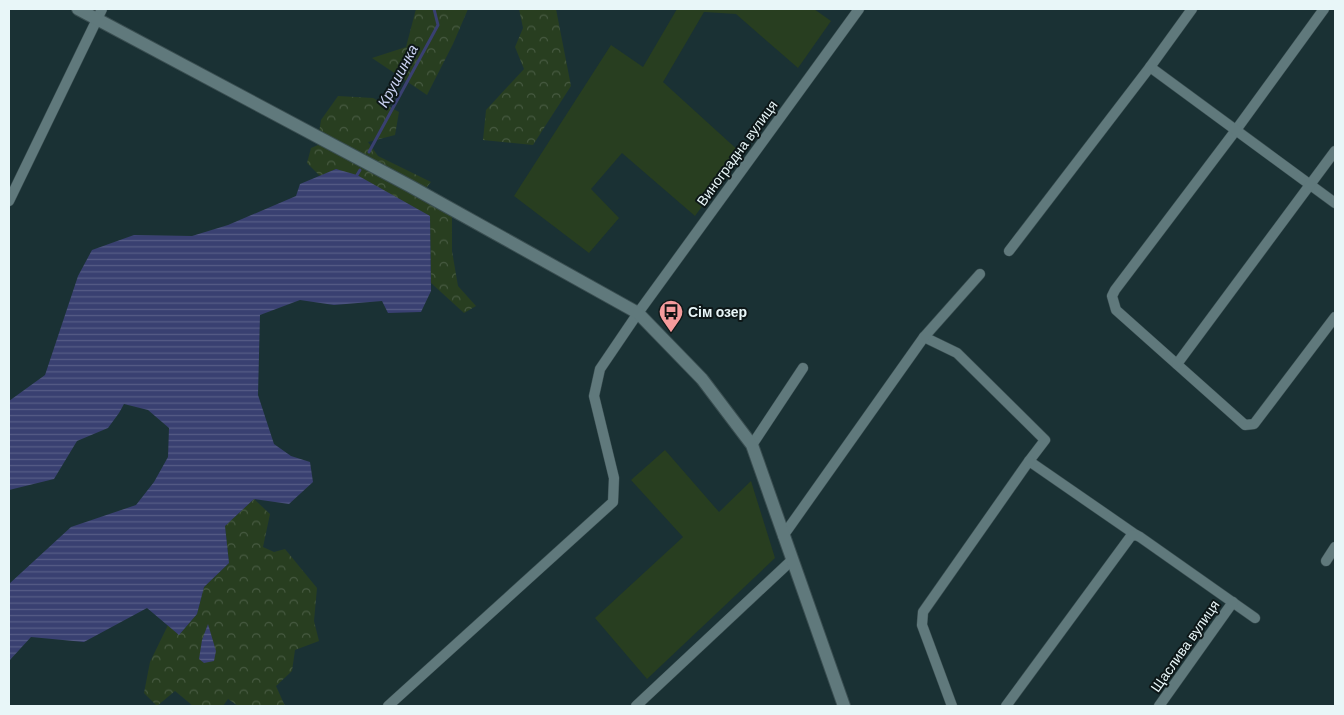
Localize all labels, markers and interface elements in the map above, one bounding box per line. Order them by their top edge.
water label: Крушинка [373,41,423,111]
street label: Виноградна вулиця [693,97,781,209]
bus stop icon: Сім озер [658,299,684,333]
place label: Сім озер [688,303,747,321]
street label: Щаслива вулиця [1147,596,1223,696]

